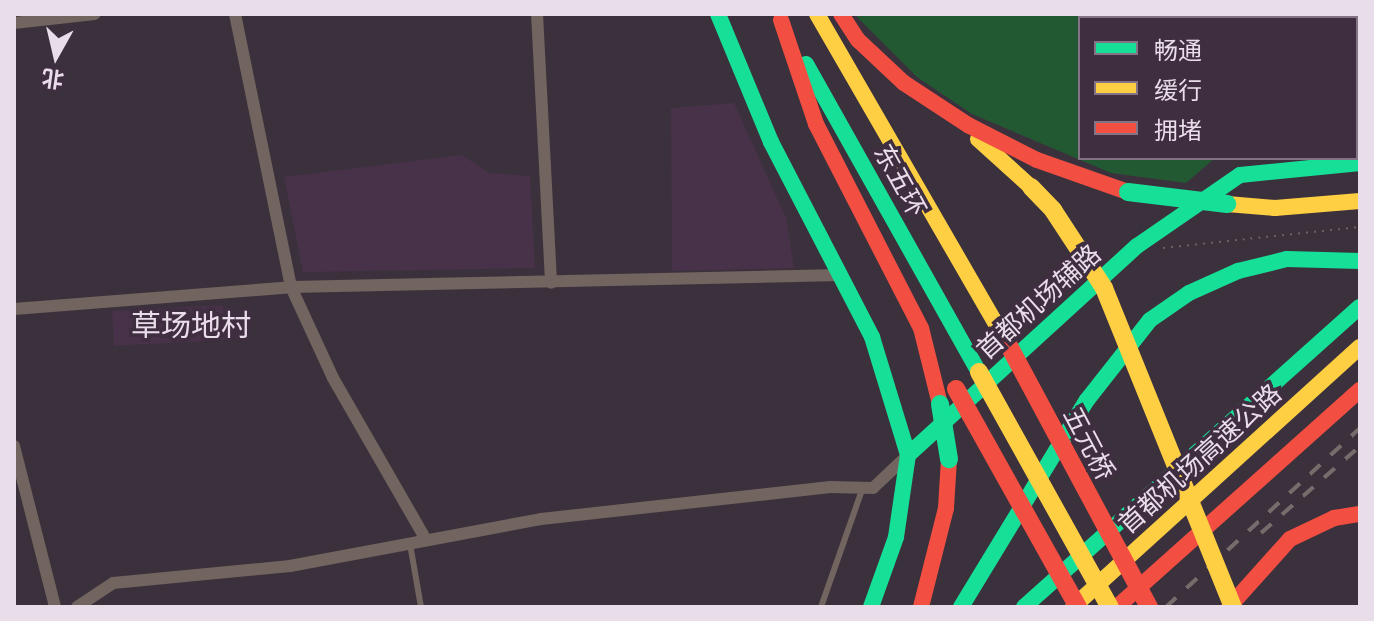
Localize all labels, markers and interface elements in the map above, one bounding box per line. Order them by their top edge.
north arrow [16,16,96,96]
legend [1078,16,1358,160]
text: 畅通 [1154,35,1202,64]
text: 北 [40,65,65,94]
text: 缓行 [1154,75,1202,104]
text: 拥堵 [1154,115,1202,144]
street label: 东五环 [868,138,934,222]
street label: 首都机场辅路 [970,237,1106,365]
district label: 草场地村 [131,306,251,342]
street label: 首都机场高速公路 [1111,377,1287,539]
street label: 五元桥 [1058,401,1122,485]

